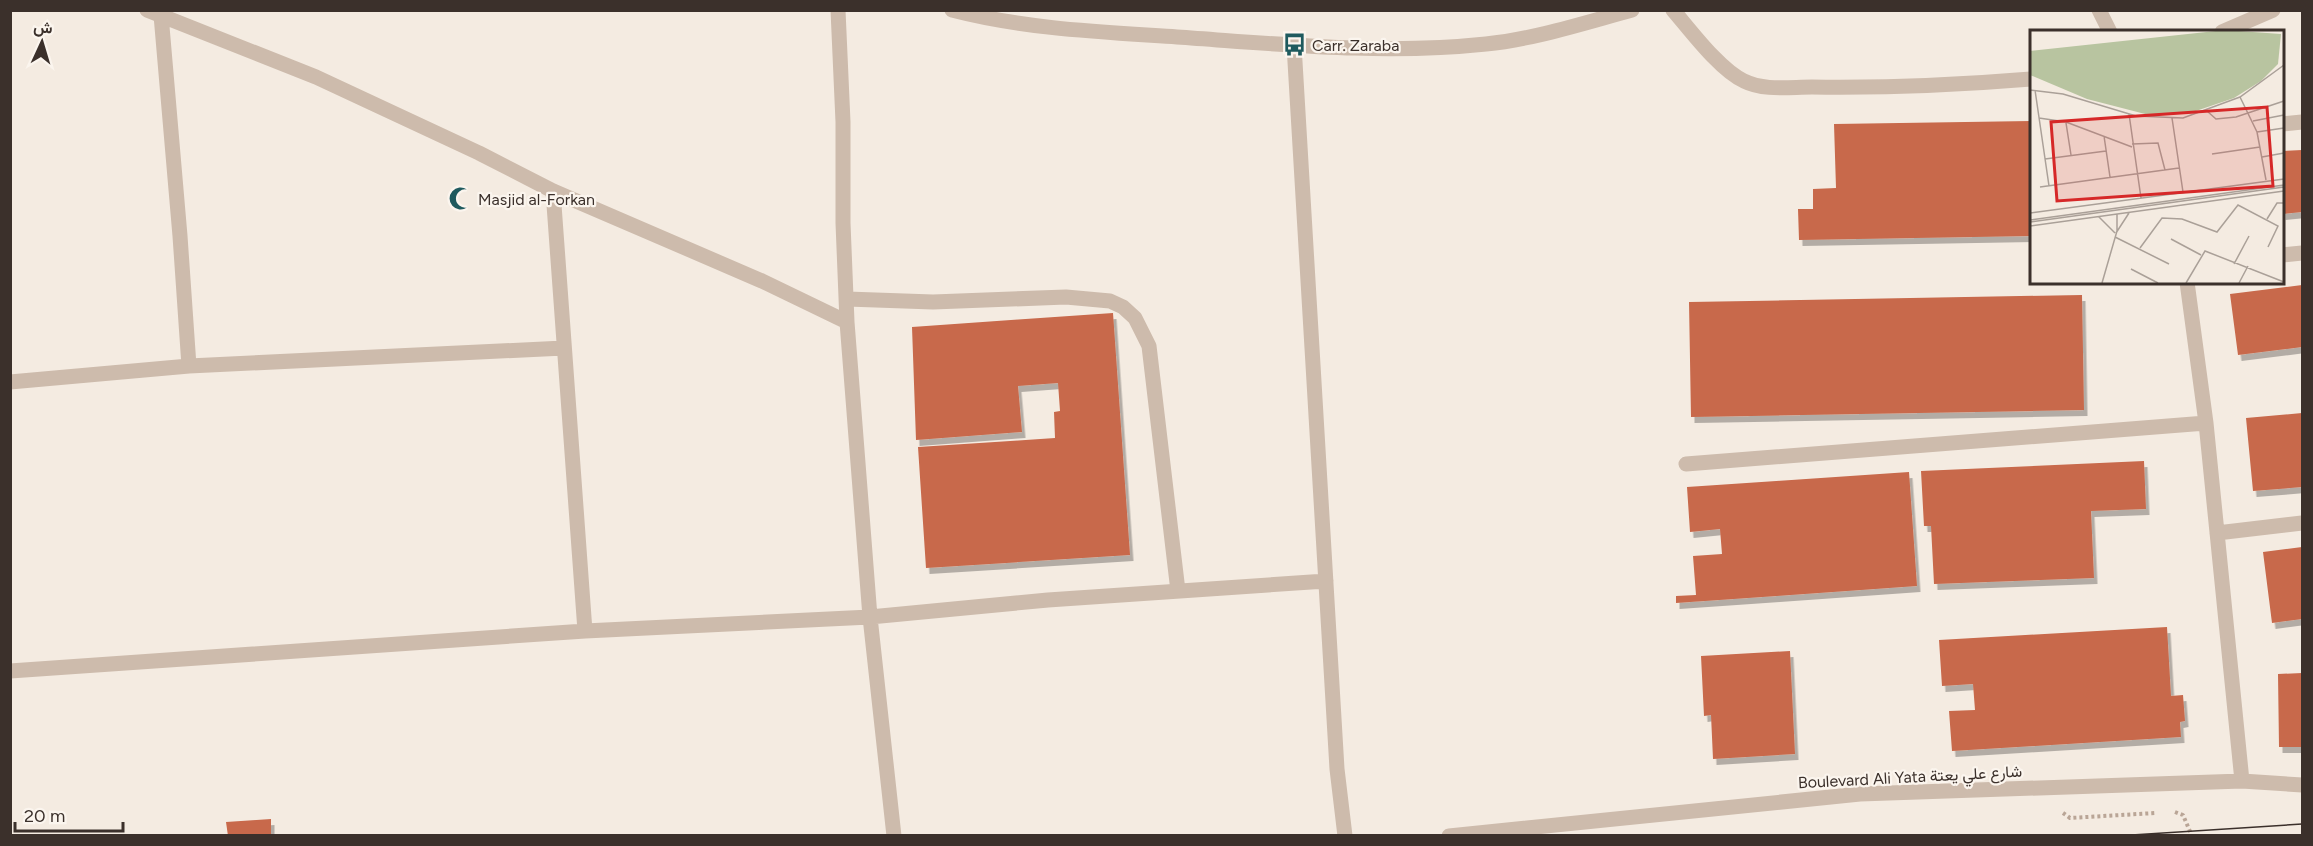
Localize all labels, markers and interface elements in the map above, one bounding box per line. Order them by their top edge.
north arrow [12,12,72,72]
text: ش [33,17,53,38]
inset map [2030,30,2283,284]
bus stop icon: Carr. Zaraba [1281,32,1307,58]
place label: Carr. Zaraba [1312,36,1399,55]
mosque icon: Masjid al-Forkan [447,186,473,212]
place label: Masjid al-Forkan [478,190,595,209]
street label: Boulevard Ali Yata شارع علي يعتة [1797,762,2023,796]
scale bar [15,795,123,833]
text: 20 m [24,805,65,827]

